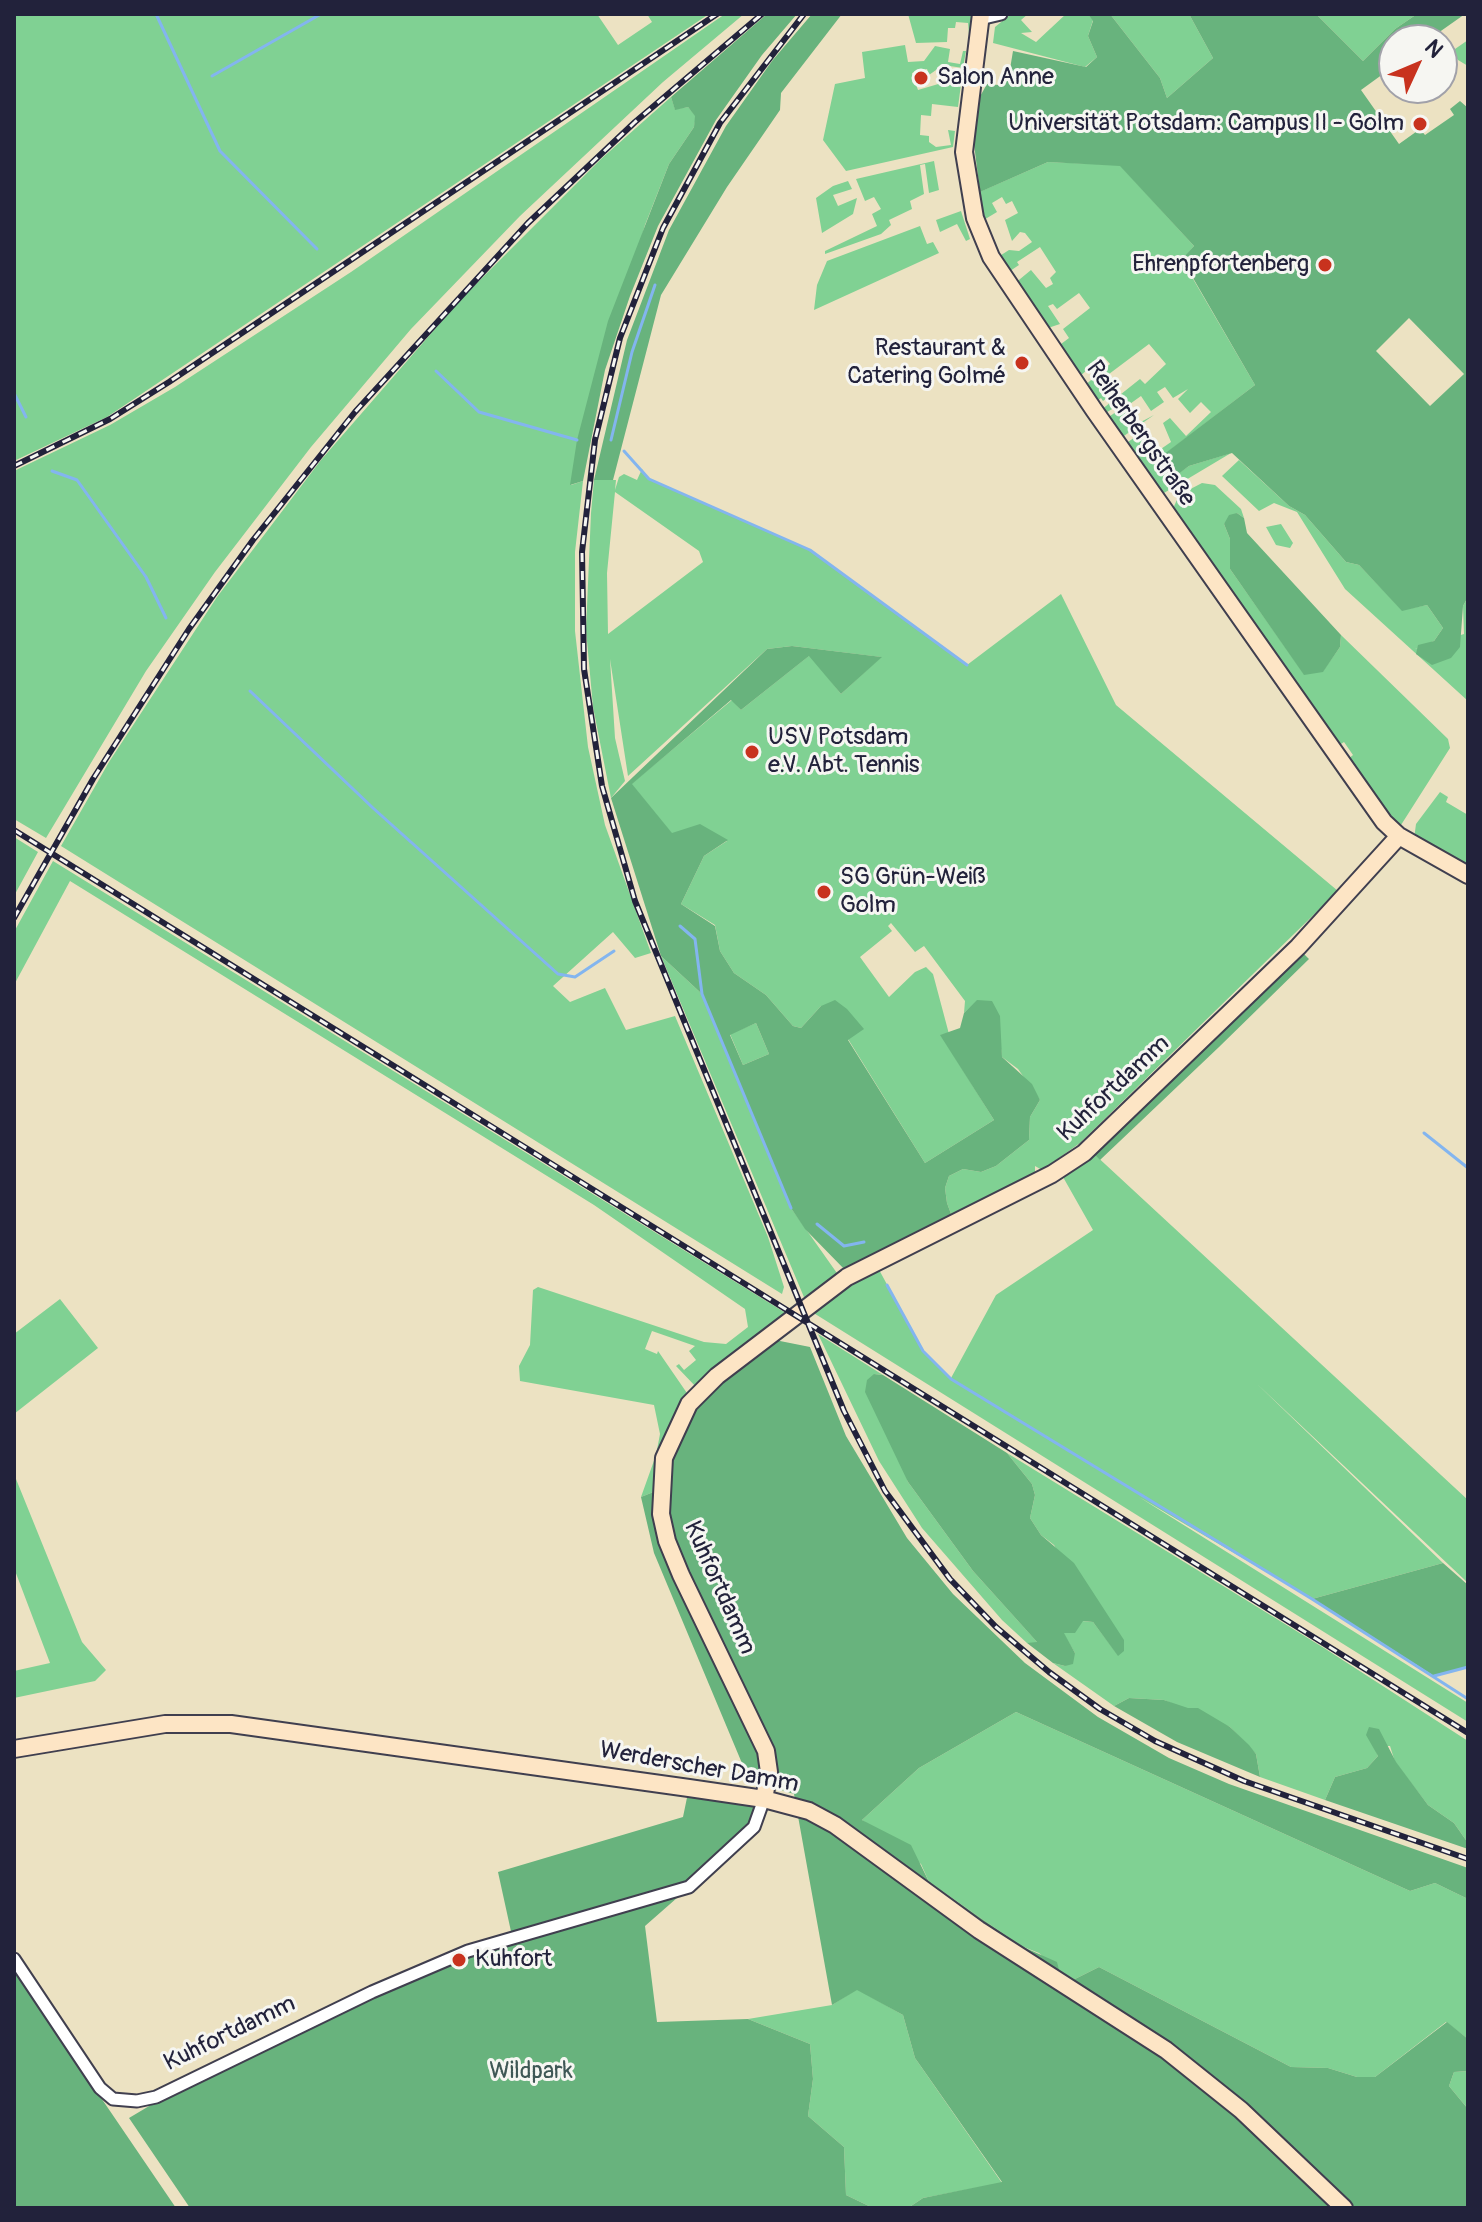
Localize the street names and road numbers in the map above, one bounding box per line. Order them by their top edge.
street label: Reiherbergstraße [1079,356,1201,512]
street label: Kuhfortdamm [1052,1030,1176,1148]
street label: Kuhfortdamm [677,1517,761,1659]
street label: Werderscher Damm [597,1736,801,1800]
street label: Kuhfortdamm [160,1990,300,2078]

